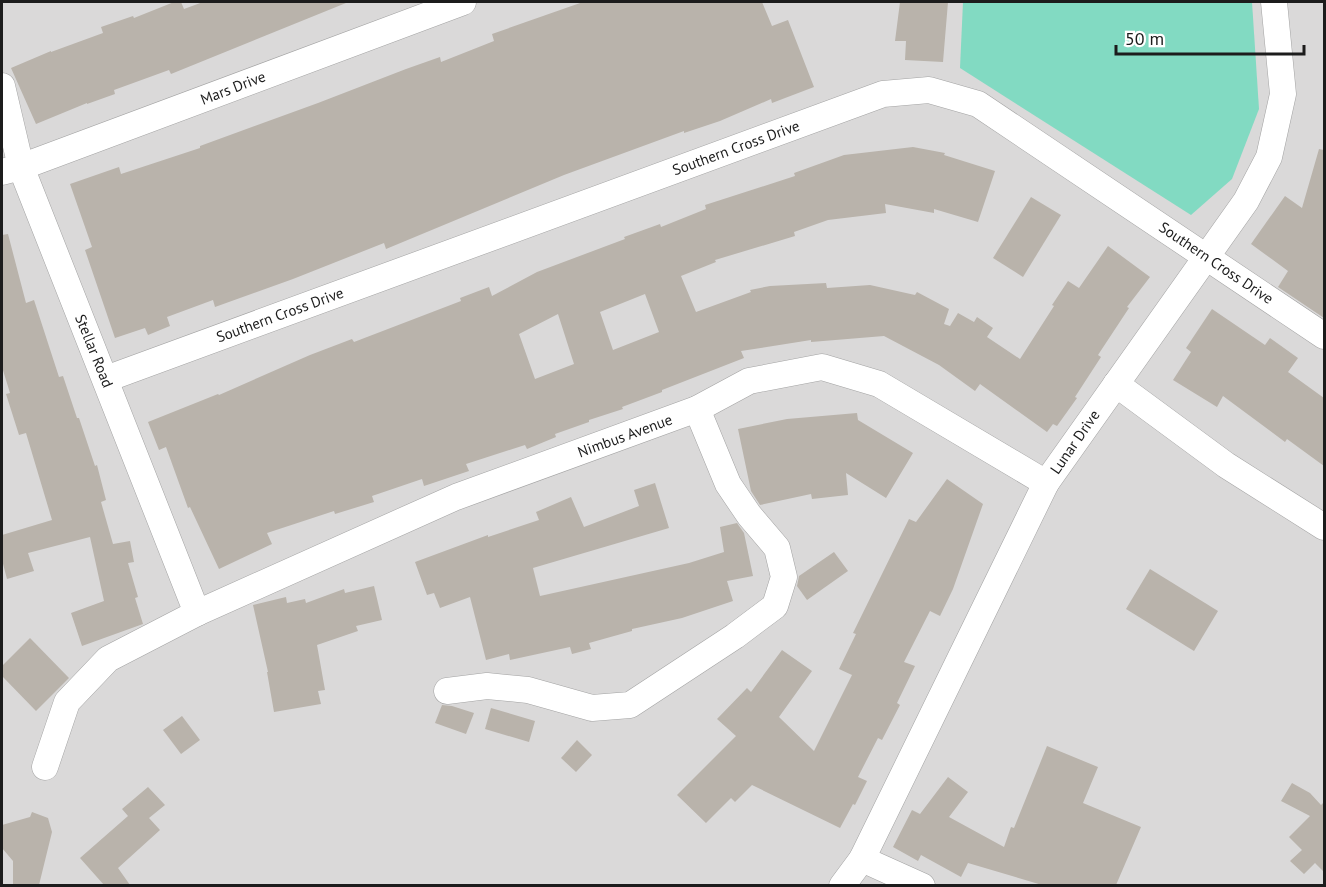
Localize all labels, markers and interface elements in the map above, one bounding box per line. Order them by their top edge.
scale bar [1116,18,1304,56]
text: 50 m [1125,27,1164,50]
street label: Mars Drive [198,66,268,109]
street label: Southern Cross Drive [670,116,802,179]
street label: Southern Cross Drive [1155,217,1277,308]
street label: Southern Cross Drive [214,283,346,346]
street label: Stellar Road [71,311,118,390]
street label: Lunar Drive [1046,406,1104,477]
street label: Nimbus Avenue [575,410,675,461]

